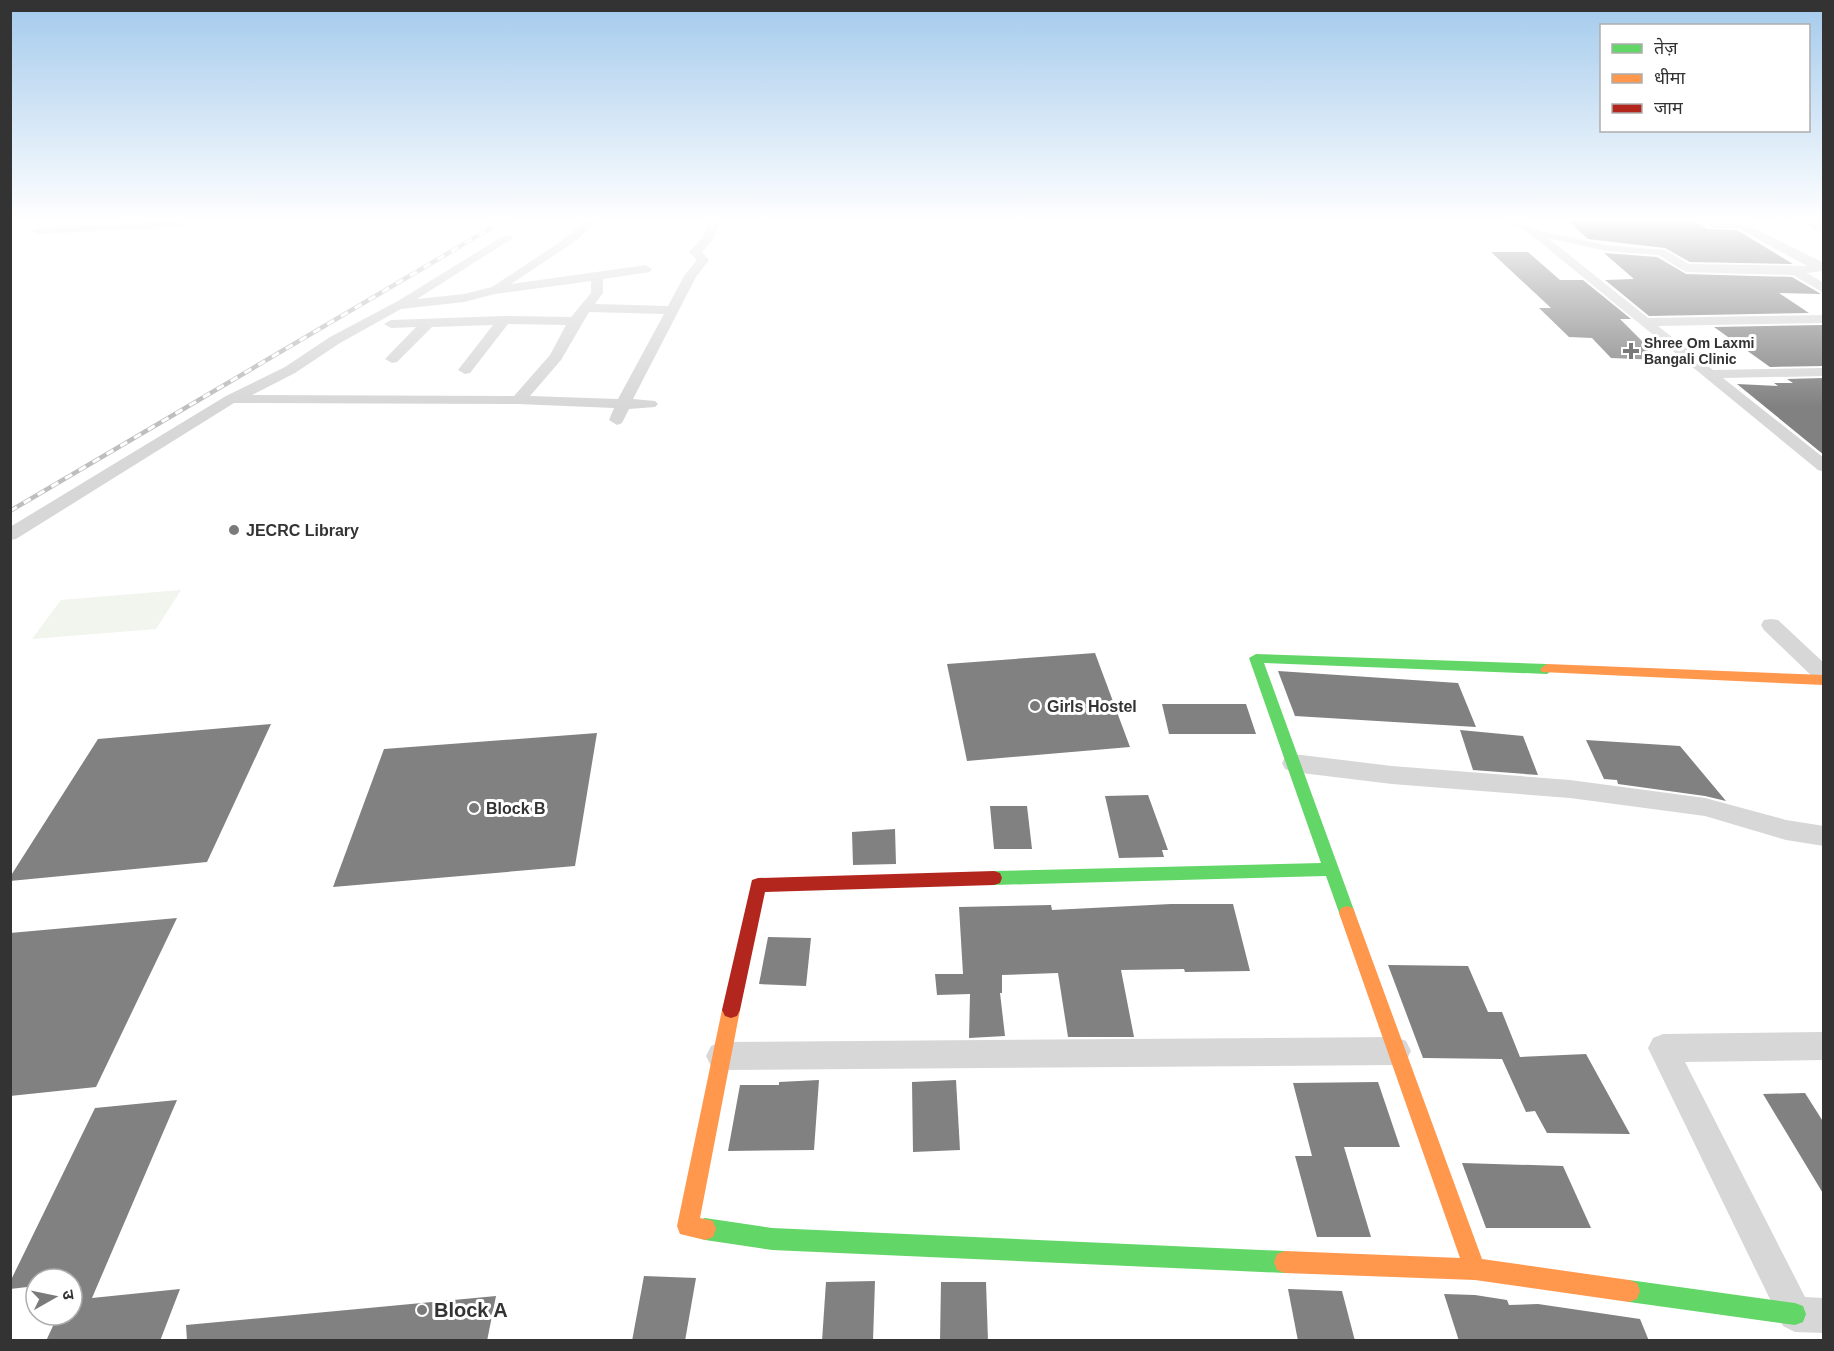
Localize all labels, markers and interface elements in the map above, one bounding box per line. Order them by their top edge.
legend [1600,24,1810,132]
text: तेज़ [1654,37,1678,58]
text: धीमा [1654,68,1685,88]
text: जाम [1654,98,1684,118]
place label: Shree Om Laxmi Bangali Clinic [1644,335,1755,367]
marker: Shree Om Laxmi Bangali Clinic [1622,342,1640,360]
place label: JECRC Library [246,522,359,539]
marker: JECRC Library [227,523,241,537]
place label: Girls Hostel [1047,698,1137,715]
marker: Girls Hostel [1028,699,1042,713]
place label: Block B [486,800,546,817]
marker: Block B [467,801,481,815]
north arrow [24,1267,84,1327]
text: उ [59,1289,78,1301]
place label: Block A [434,1299,508,1321]
marker: Block A [415,1303,429,1317]

